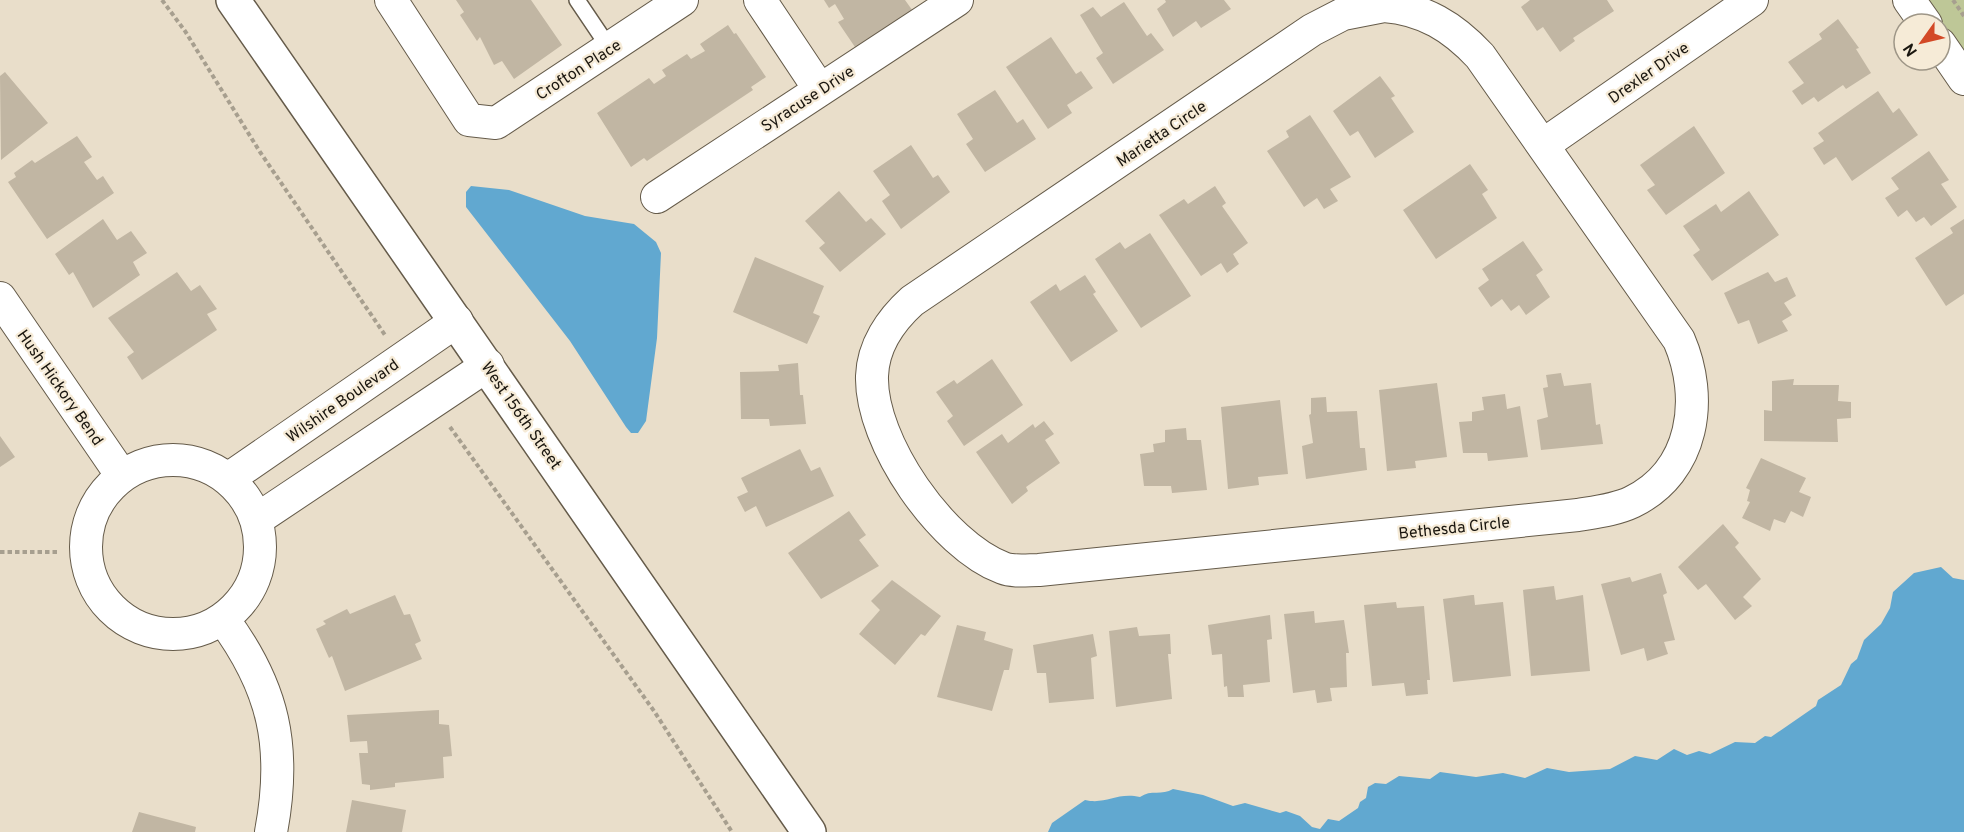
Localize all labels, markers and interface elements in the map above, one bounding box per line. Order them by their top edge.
north arrow [1892,12,1952,72]
street label: Crofton Place [533,36,625,106]
street label: Drexler Drive [1605,38,1693,109]
text: N [1900,39,1923,60]
street label: Syracuse Drive [758,62,858,137]
street label: Marietta Circle [1113,97,1211,172]
street label: Hush Hickory Bend [12,326,107,450]
street label: Wilshire Boulevard [283,355,403,448]
street label: West 156th Street [476,359,565,474]
street label: Bethesda Circle [1397,513,1511,545]

